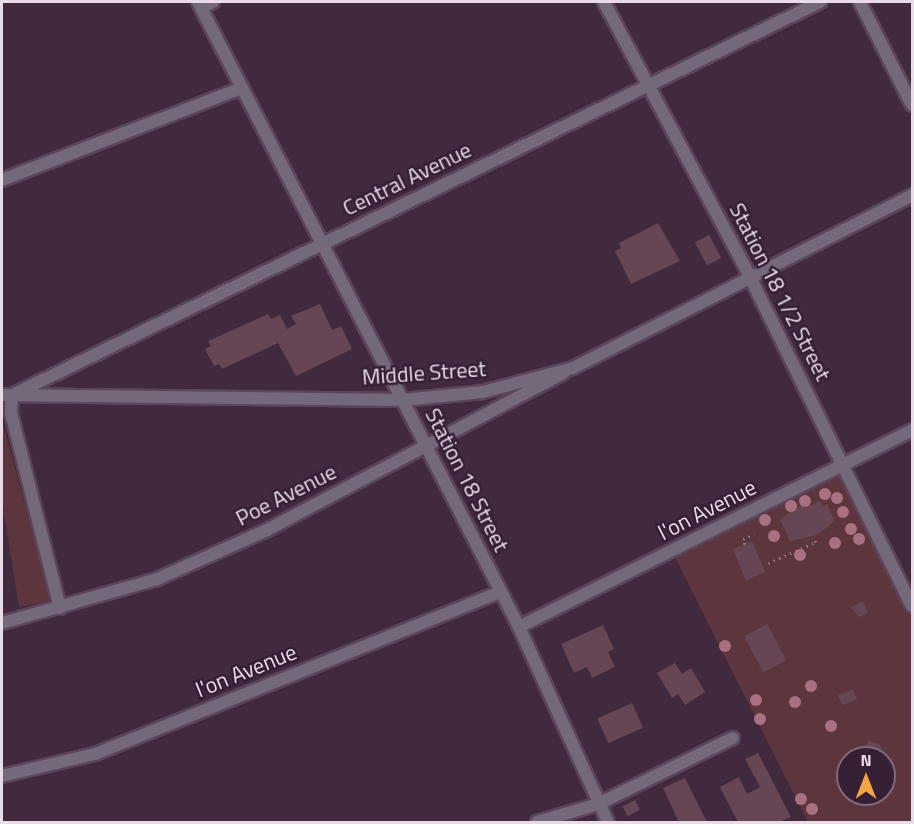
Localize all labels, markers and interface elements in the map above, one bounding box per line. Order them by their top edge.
street label: Central Avenue [338,137,476,221]
street label: Station 18 1/2 Street [724,199,836,385]
street label: Middle Street [361,355,487,391]
street label: Station 18 Street [419,404,515,556]
street label: Poe Avenue [231,458,341,532]
street label: I'on Avenue [653,474,761,546]
street label: I'on Avenue [192,639,300,703]
north arrow [836,746,896,806]
text: N [860,748,872,772]

